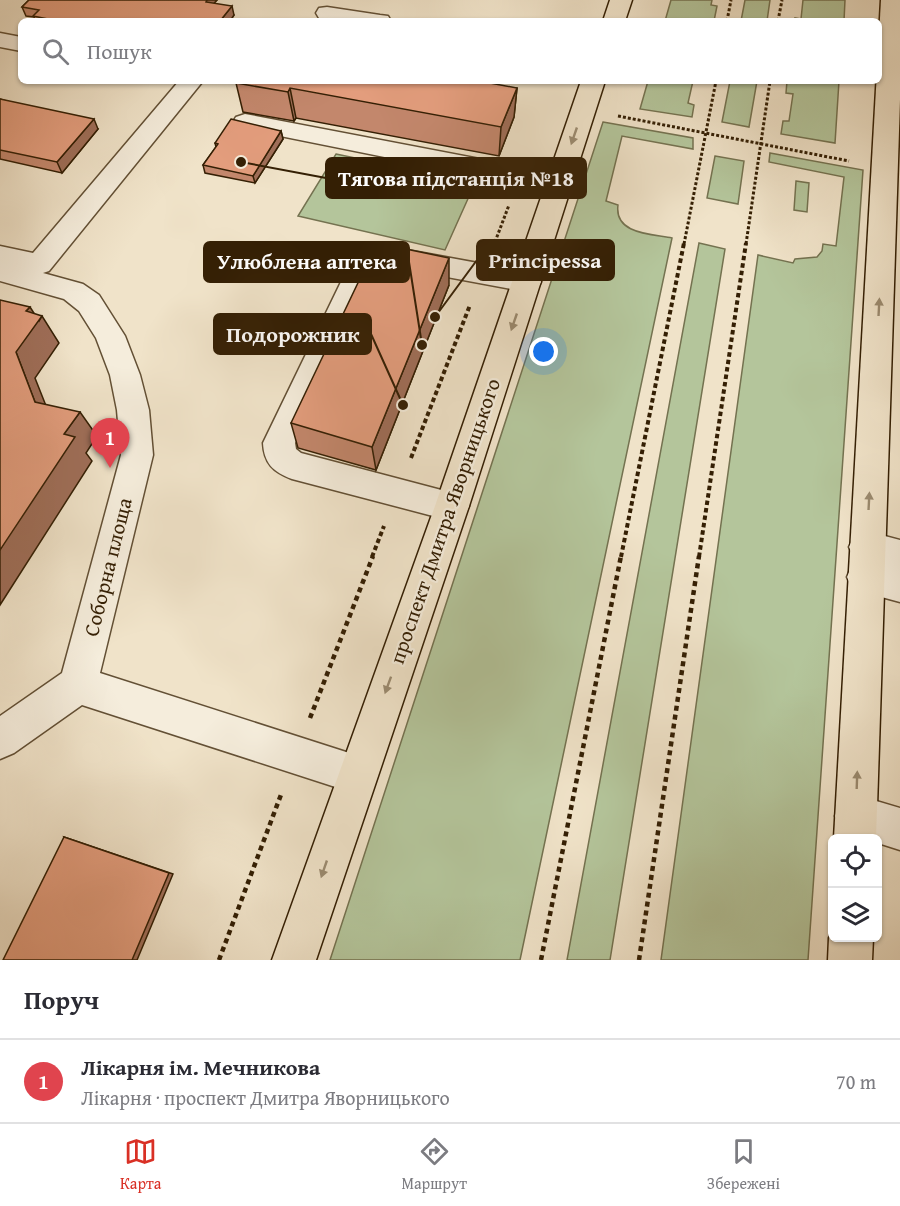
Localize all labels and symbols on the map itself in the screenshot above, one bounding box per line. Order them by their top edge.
one-way arrow [569,127,578,145]
callout: Тягова пiдстанцiя №18 [326,158,586,198]
text: Тягова пiдстанцiя №18 [338,162,574,194]
callout: Principessa [477,240,614,280]
callout: Улюблена аптека [204,242,409,282]
text: Principessa [488,244,602,276]
text: Улюблена аптека [217,245,398,277]
one-way arrow [875,297,884,316]
one-way arrow [508,313,518,331]
callout: Подорожник [214,314,371,354]
text: Подорожник [226,318,360,350]
your location [529,337,558,366]
street label: проспект Дмитра Яворницького [381,374,508,668]
pin: 1 [90,418,130,468]
one-way arrow [864,492,873,511]
street label: Соборна площа [75,494,140,640]
one-way arrow [383,676,393,694]
one-way arrow [853,771,862,790]
one-way arrow [319,860,329,878]

